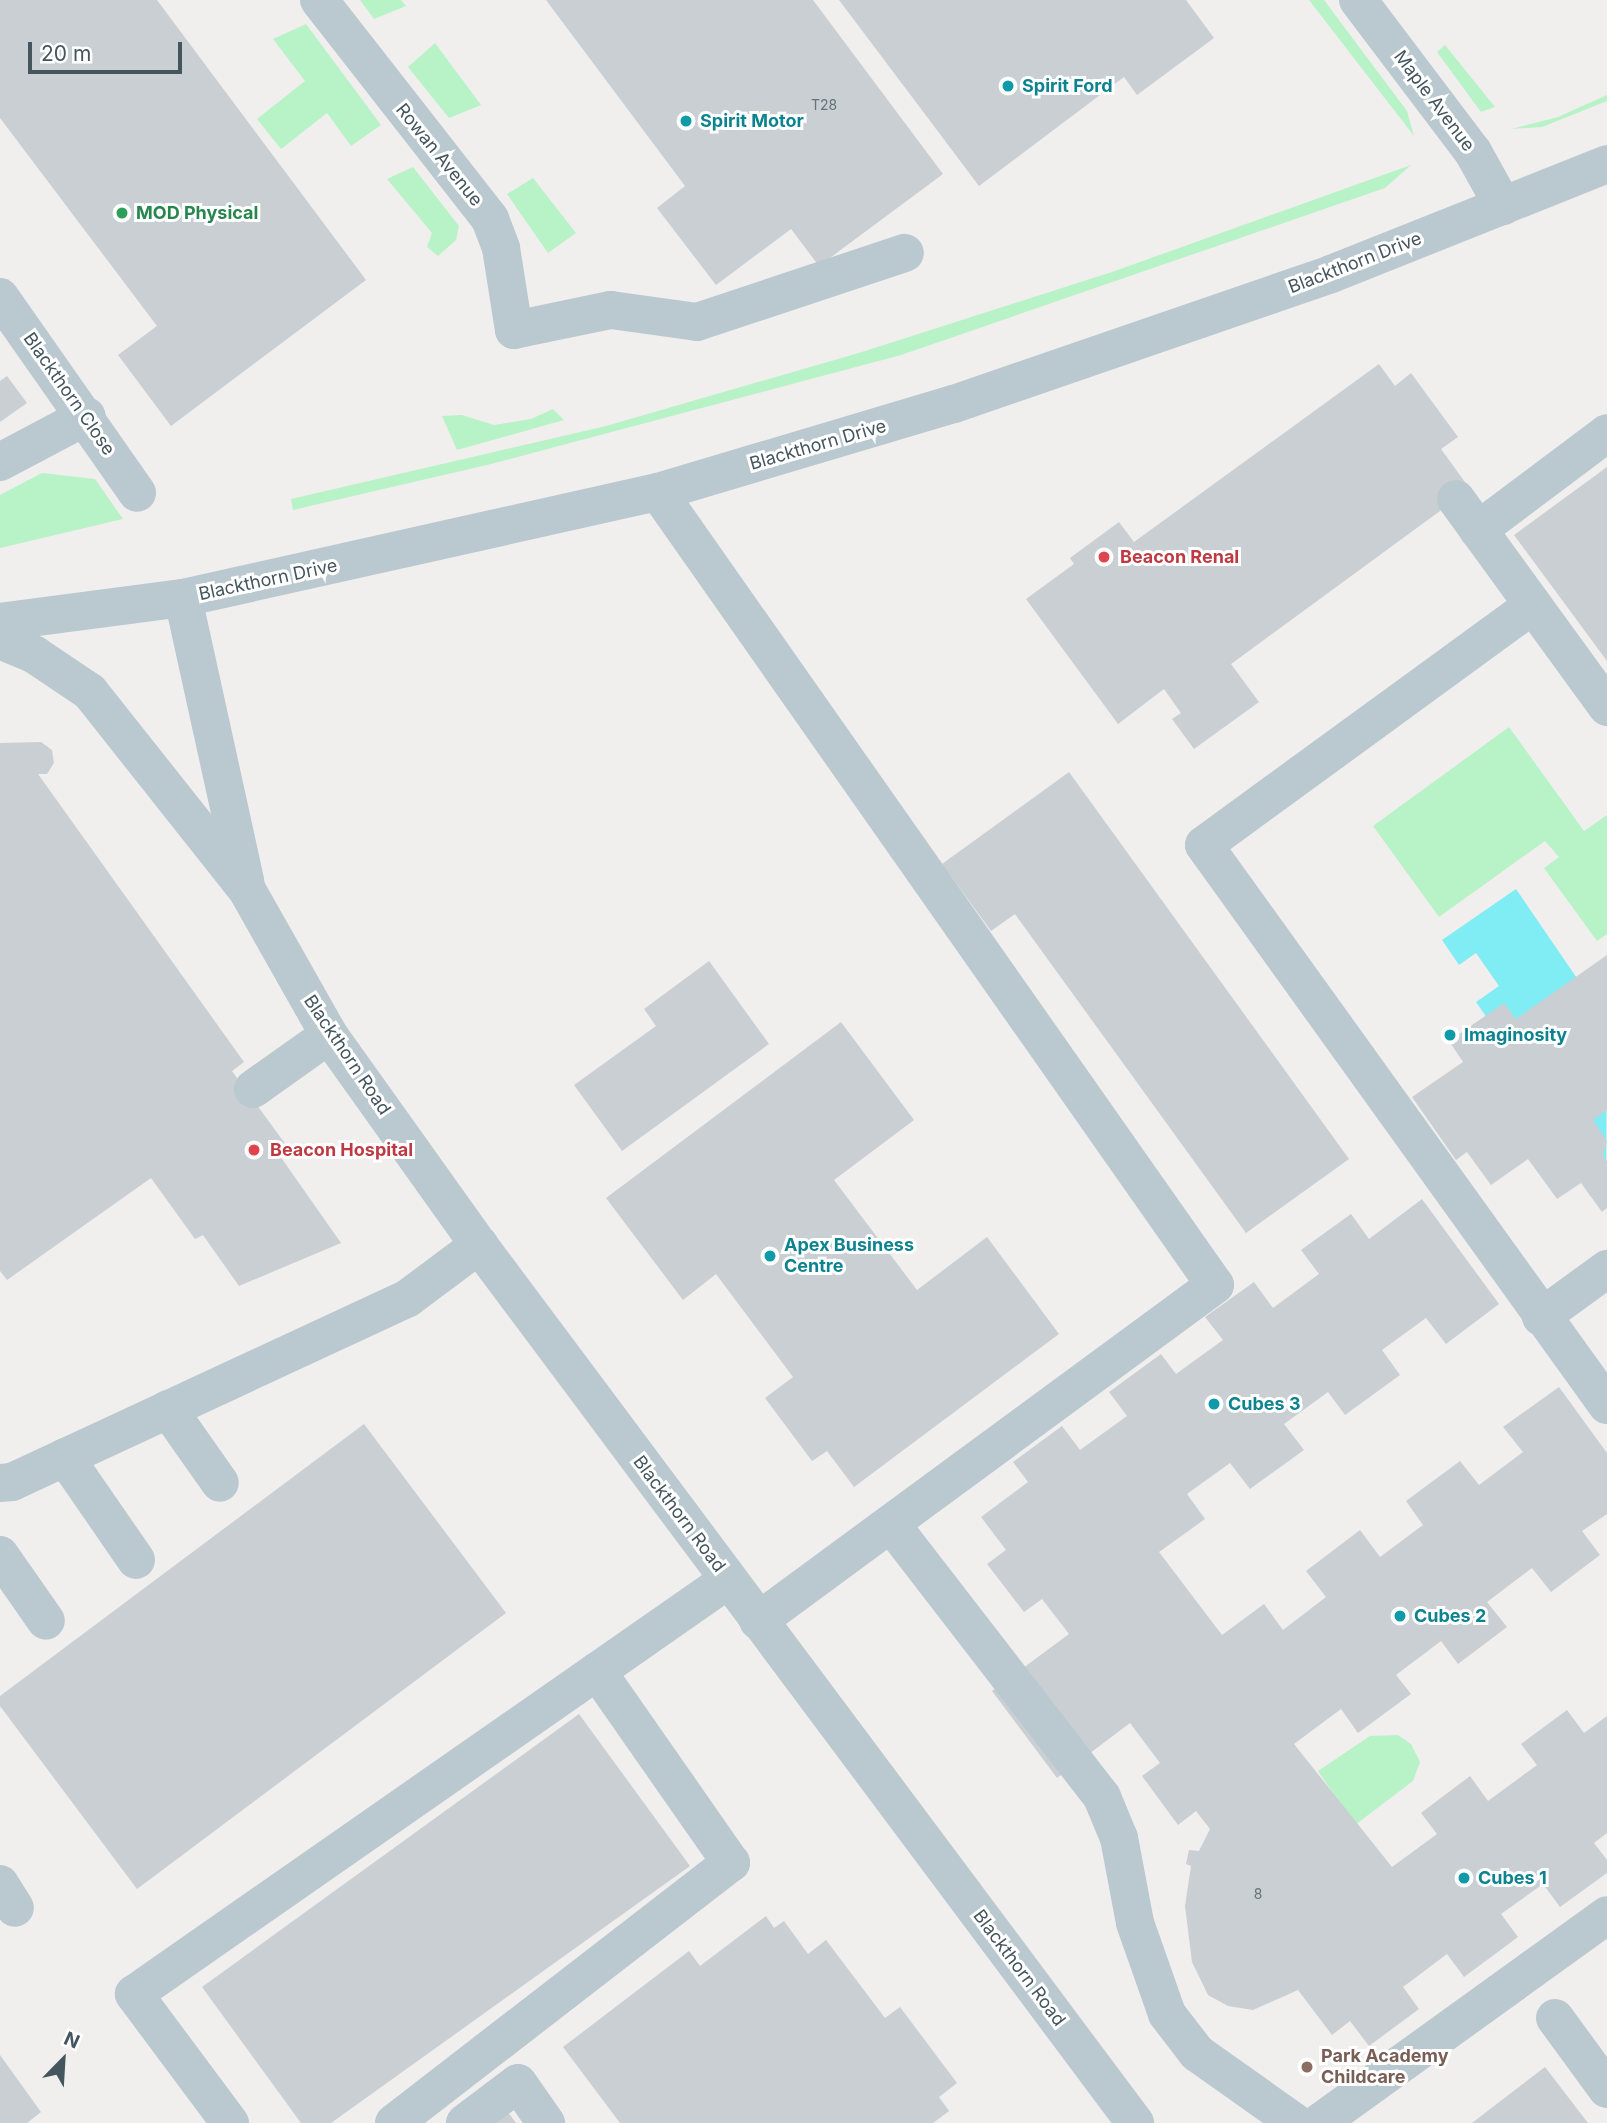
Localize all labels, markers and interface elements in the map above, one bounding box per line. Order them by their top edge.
scale bar [32,28,186,72]
text: 20 m [41,41,91,66]
street label: Maple Avenue [1389,46,1479,156]
place label: Spirit Ford [1022,75,1113,97]
marker: Spirit Ford [1000,78,1016,94]
house number: T28 [811,97,837,113]
street label: Rowan Avenue [391,99,487,211]
place label: Spirit Motor [700,110,804,132]
marker: Spirit Motor [678,113,694,129]
place label: MOD Physical [136,202,258,224]
marker: MOD Physical [114,205,130,221]
street label: Blackthorn Drive [1285,228,1425,298]
street label: Blackthorn Close [19,329,119,459]
street label: Blackthorn Drive [747,415,889,475]
place label: Beacon Renal [1120,546,1239,568]
marker: Beacon Renal [1094,547,1114,567]
street label: Blackthorn Drive [197,555,339,605]
street label: Blackthorn Road [299,991,395,1119]
place label: Imaginosity [1464,1024,1567,1046]
marker: Imaginosity [1442,1027,1458,1043]
place label: Beacon Hospital [270,1139,413,1161]
marker: Beacon Hospital [244,1140,264,1160]
place label: Apex Business Centre [784,1235,914,1278]
marker: Apex Business Centre [762,1248,778,1264]
place label: Cubes 3 [1228,1393,1301,1415]
marker: Cubes 3 [1206,1396,1222,1412]
street label: Blackthorn Road [628,1452,730,1576]
place label: Cubes 2 [1414,1605,1486,1627]
marker: Cubes 2 [1392,1608,1408,1624]
place label: Cubes 1 [1478,1867,1547,1889]
marker: Cubes 1 [1456,1870,1472,1886]
house number: 8 [1254,1886,1262,1902]
street label: Blackthorn Road [968,1906,1070,2030]
north arrow [28,2025,98,2095]
text: N [60,2027,83,2054]
place label: Park Academy Childcare [1321,2046,1448,2088]
marker: Park Academy Childcare [1299,2059,1315,2075]

